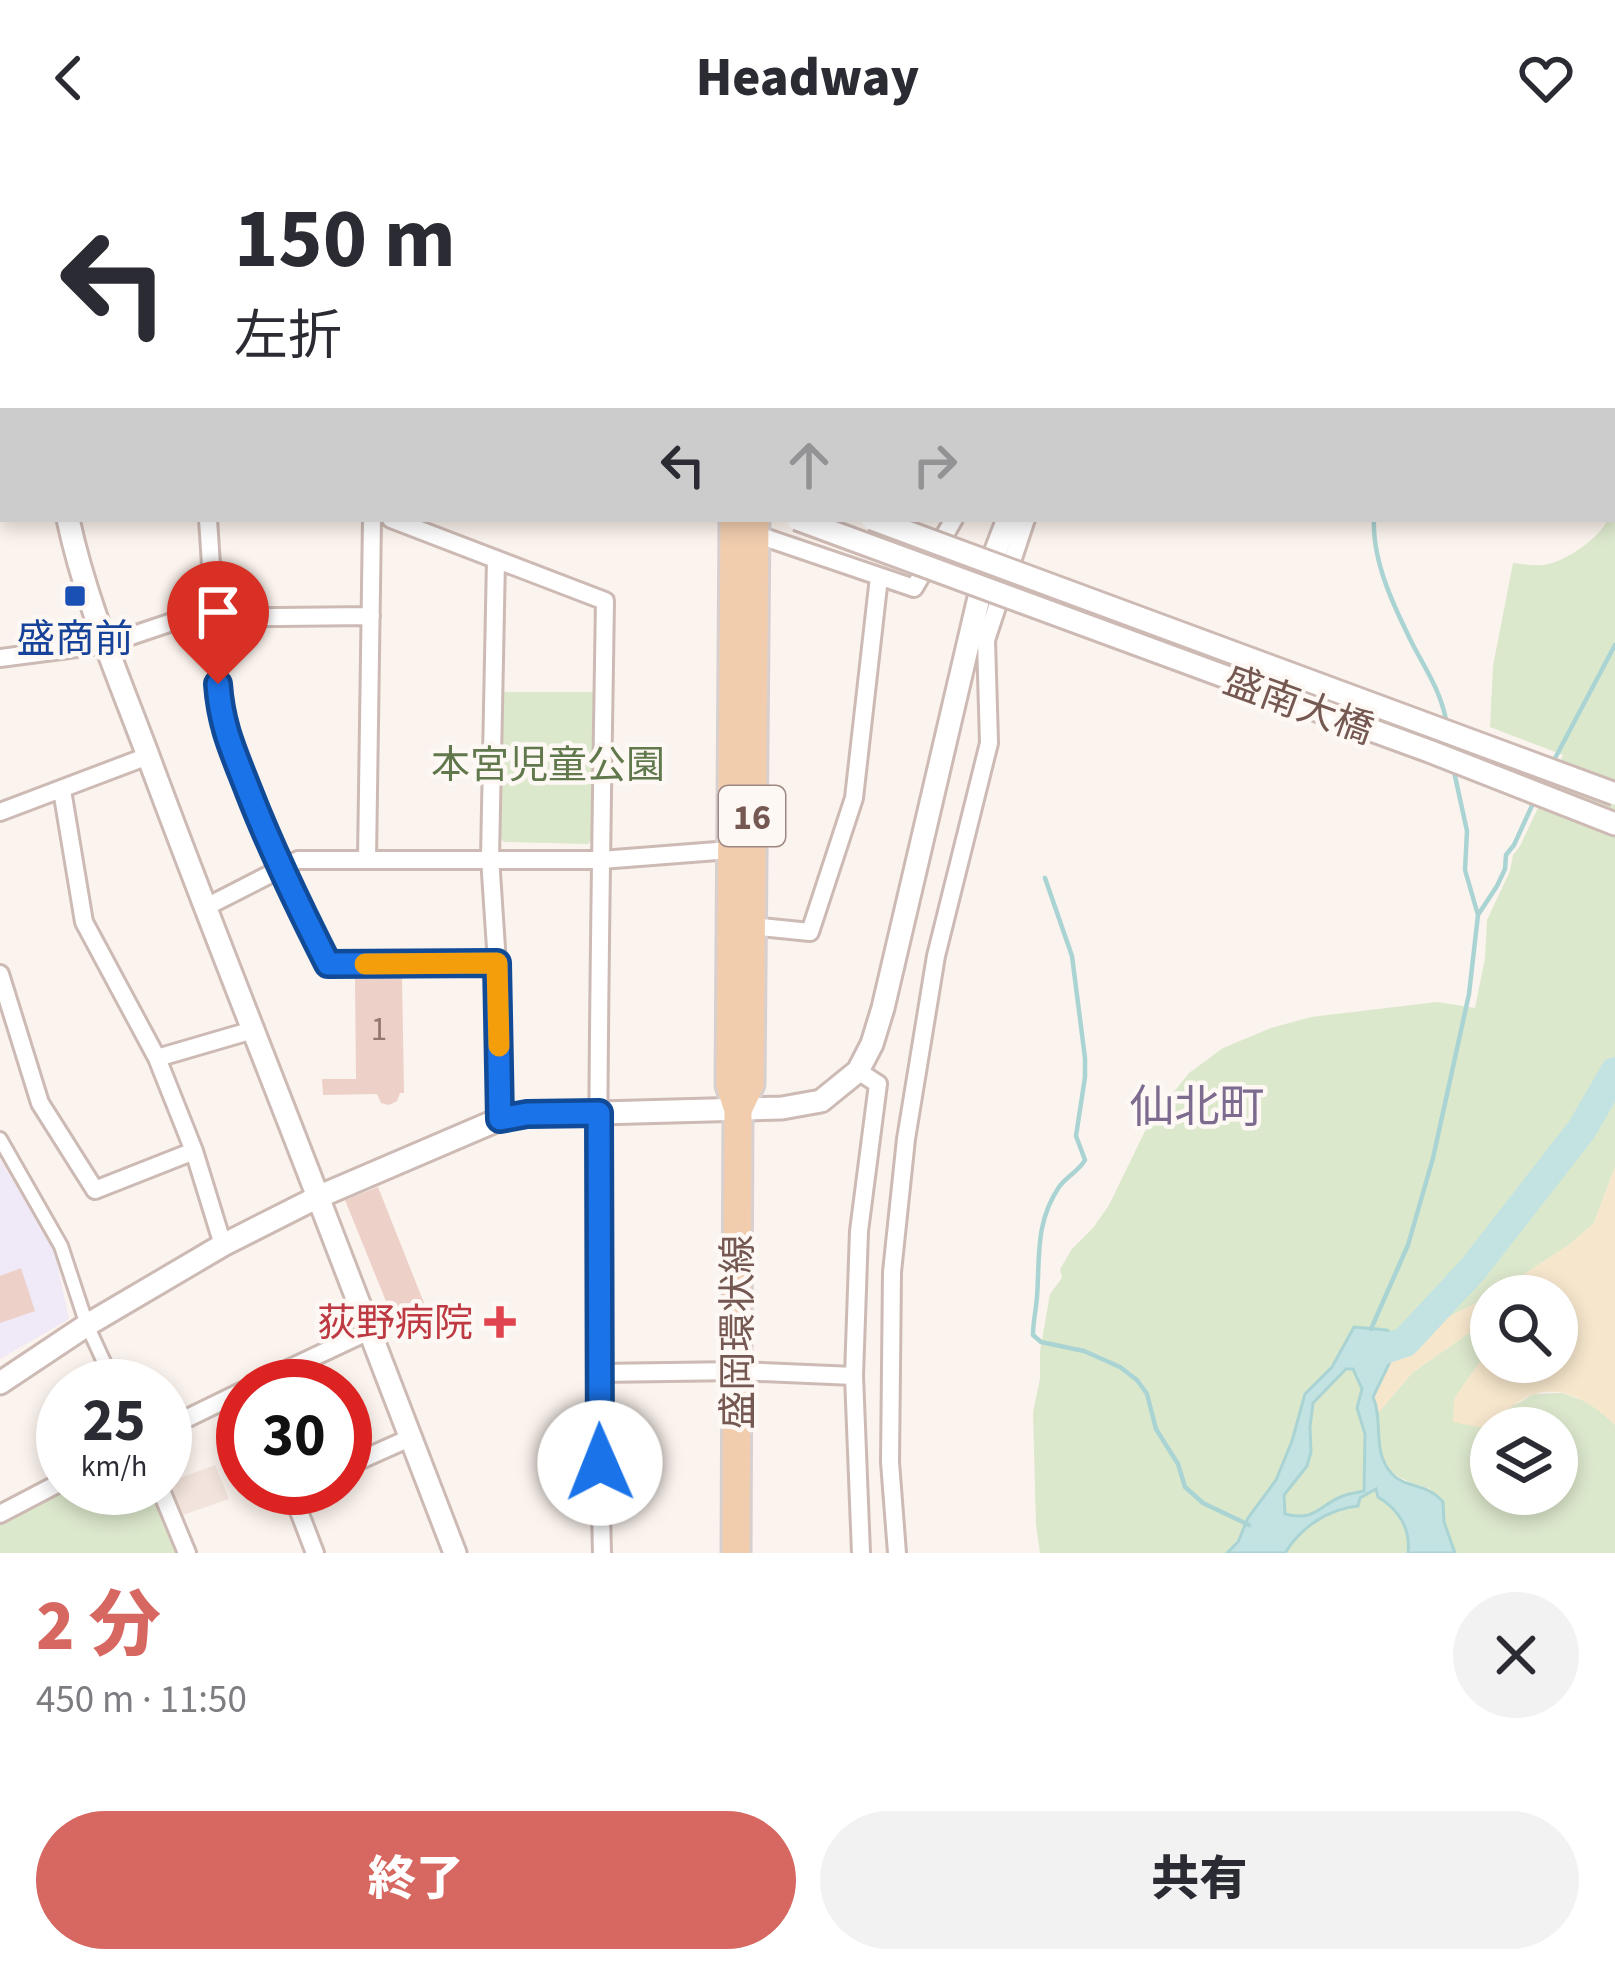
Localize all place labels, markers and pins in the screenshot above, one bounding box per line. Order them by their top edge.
pin [167,561,269,684]
marker: 盛商前 [62,583,88,609]
place label: 盛商前 [16,612,134,668]
place label: 荻野病院 [317,1296,473,1352]
marker: 荻野病院 [484,1306,516,1338]

